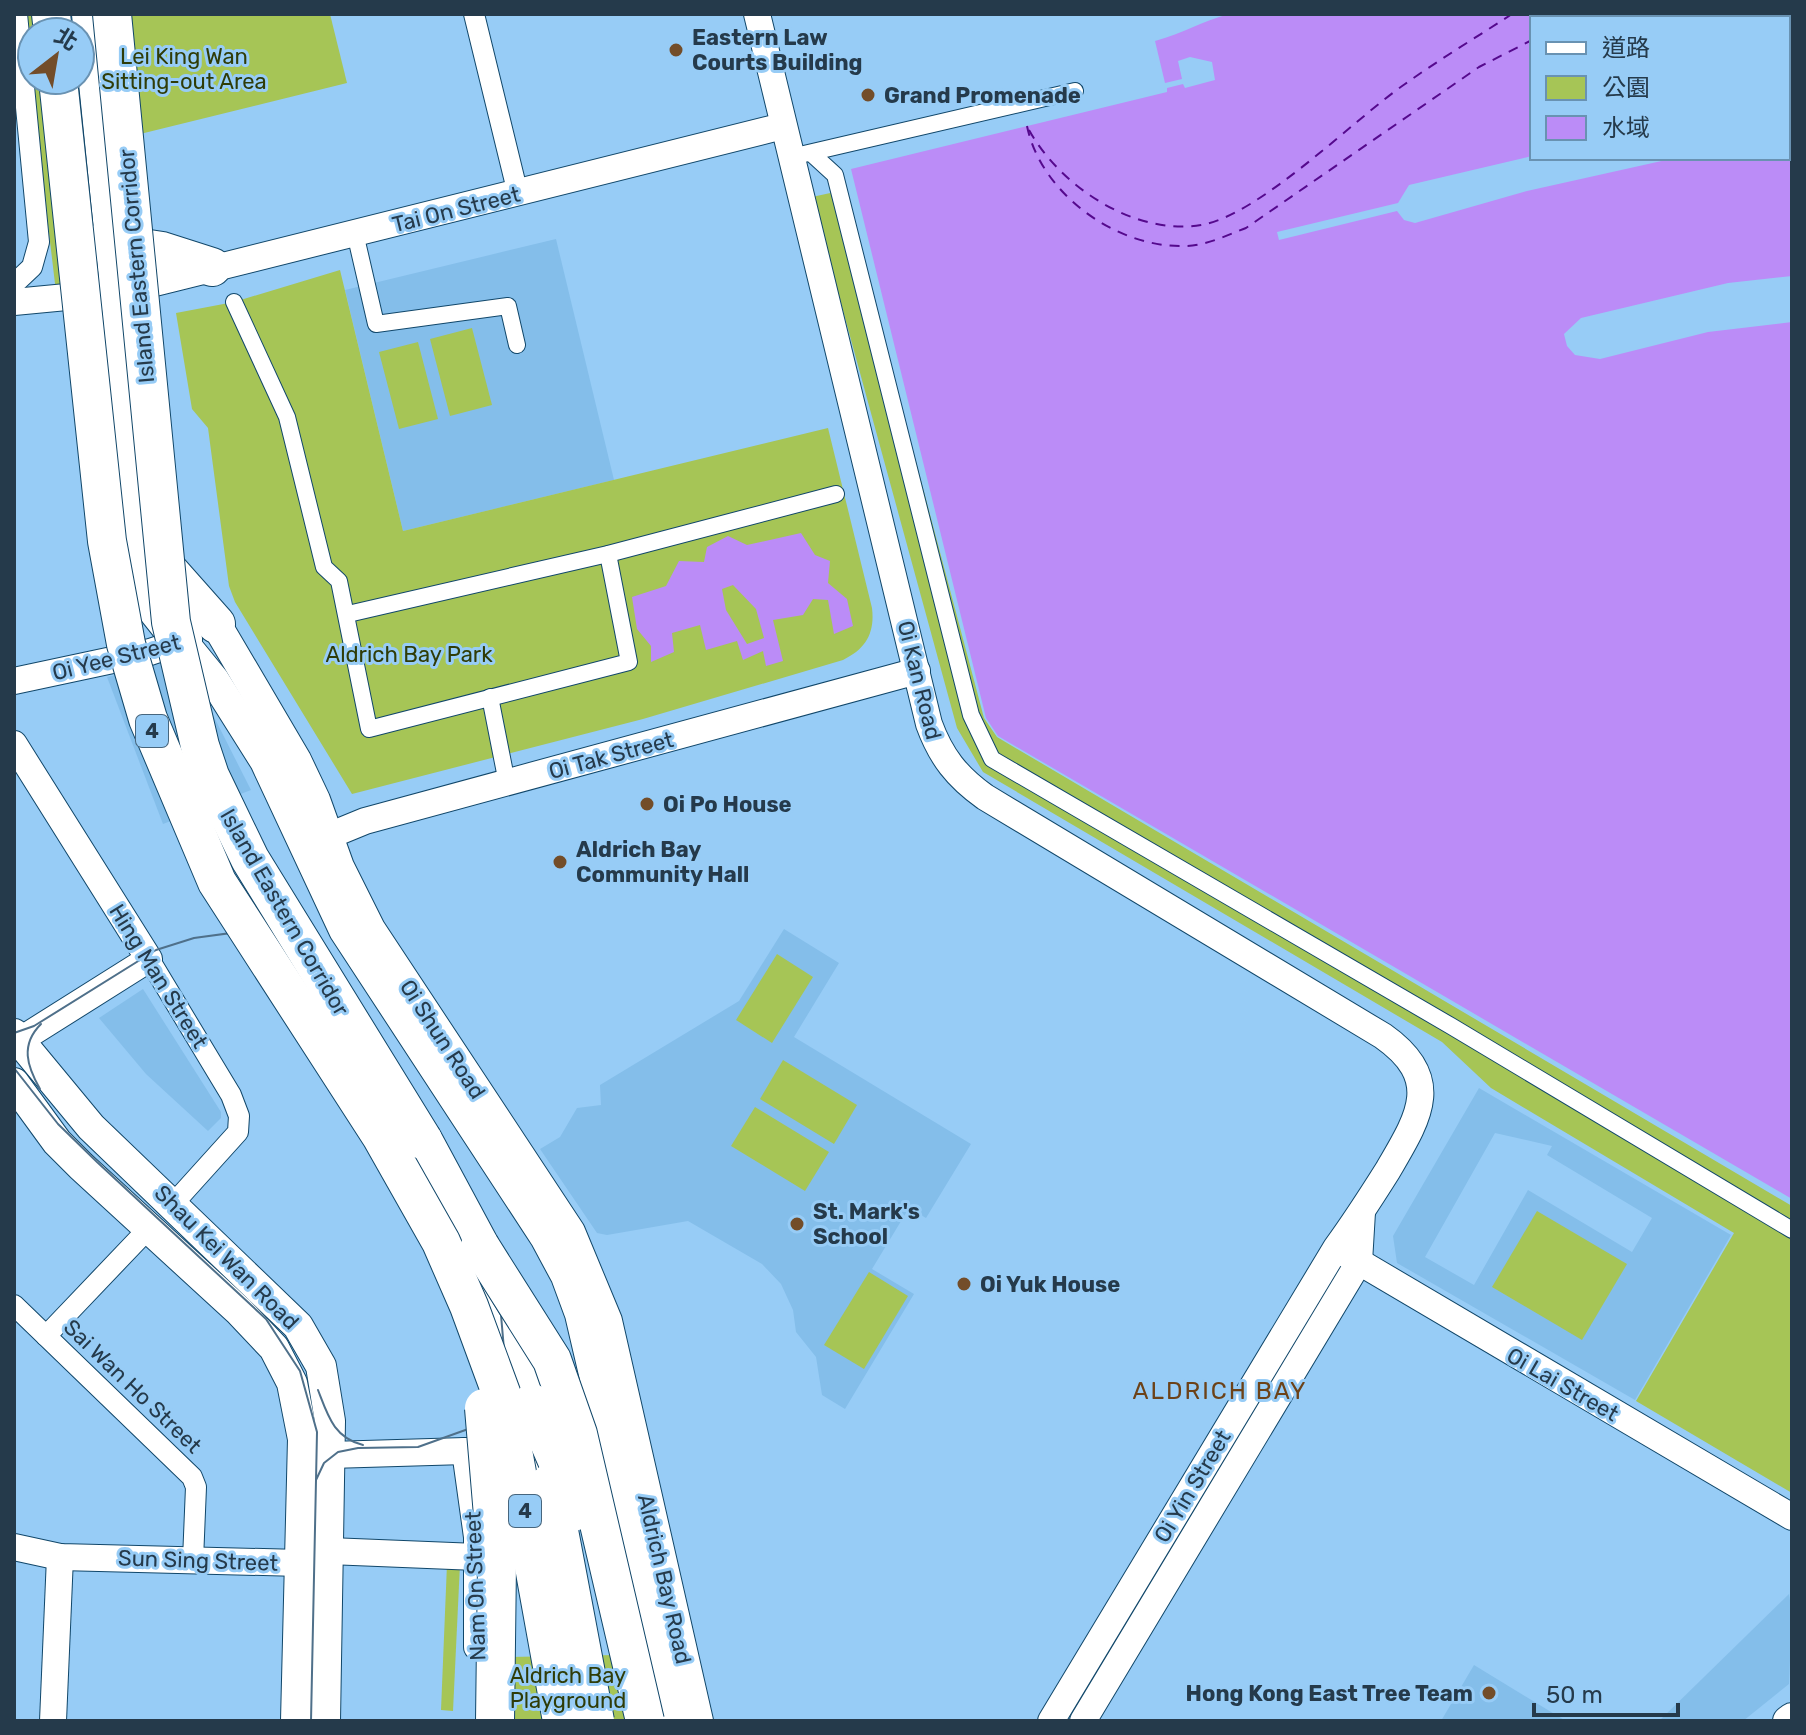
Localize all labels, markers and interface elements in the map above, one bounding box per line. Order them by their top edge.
north arrow [16,16,96,96]
legend [1530,16,1790,160]
text: 北 [50,22,82,57]
place label: Eastern Law Courts Building [692,24,863,76]
text: 道路 [1602,34,1650,62]
marker: Eastern Law Courts Building [667,41,685,59]
park label: Lei King Wan Sitting-out Area [101,43,267,95]
text: 公園 [1602,74,1650,102]
place label: Grand Promenade [884,82,1081,109]
marker: Grand Promenade [859,86,877,104]
text: 水域 [1602,114,1650,142]
street label: Island Eastern Corridor [113,147,160,384]
street label: Tai On Street [389,180,523,238]
street label: Oi Kan Road [892,618,947,742]
street label: Oi Yee Street [49,628,183,686]
park label: Aldrich Bay Park [325,641,493,668]
road number: 4 [136,715,168,747]
street label: Oi Tak Street [546,726,677,785]
place label: Oi Po House [663,791,792,818]
marker: Oi Po House [638,795,656,813]
street label: Island Eastern Corridor [214,804,355,1021]
place label: Aldrich Bay Community Hall [576,836,749,888]
marker: Aldrich Bay Community Hall [551,853,569,871]
street label: Hing Man Street [103,899,214,1054]
street label: Oi Shun Road [394,975,491,1104]
street label: Shau Kei Wan Road [149,1179,305,1335]
place label: St. Mark's School [813,1198,920,1250]
marker: St. Mark's School [788,1215,806,1233]
place label: Oi Yuk House [980,1271,1120,1298]
marker: Oi Yuk House [955,1275,973,1293]
street label: Sai Wan Ho Street [58,1314,208,1459]
street label: Oi Lai Street [1502,1342,1624,1427]
district label: ALDRICH BAY [1132,1377,1308,1405]
street label: Oi Yin Street [1148,1425,1237,1547]
street label: Aldrich Bay Road [632,1492,697,1667]
road number: 4 [509,1495,541,1527]
street label: Nam On Street [459,1510,492,1661]
street label: Sun Sing Street [117,1544,279,1577]
park label: Aldrich Bay Playground [510,1662,626,1714]
scale bar [1534,1667,1678,1717]
place label: Hong Kong East Tree Team [1186,1680,1473,1707]
text: 50 m [1546,1681,1603,1709]
marker: Hong Kong East Tree Team [1480,1684,1498,1702]

